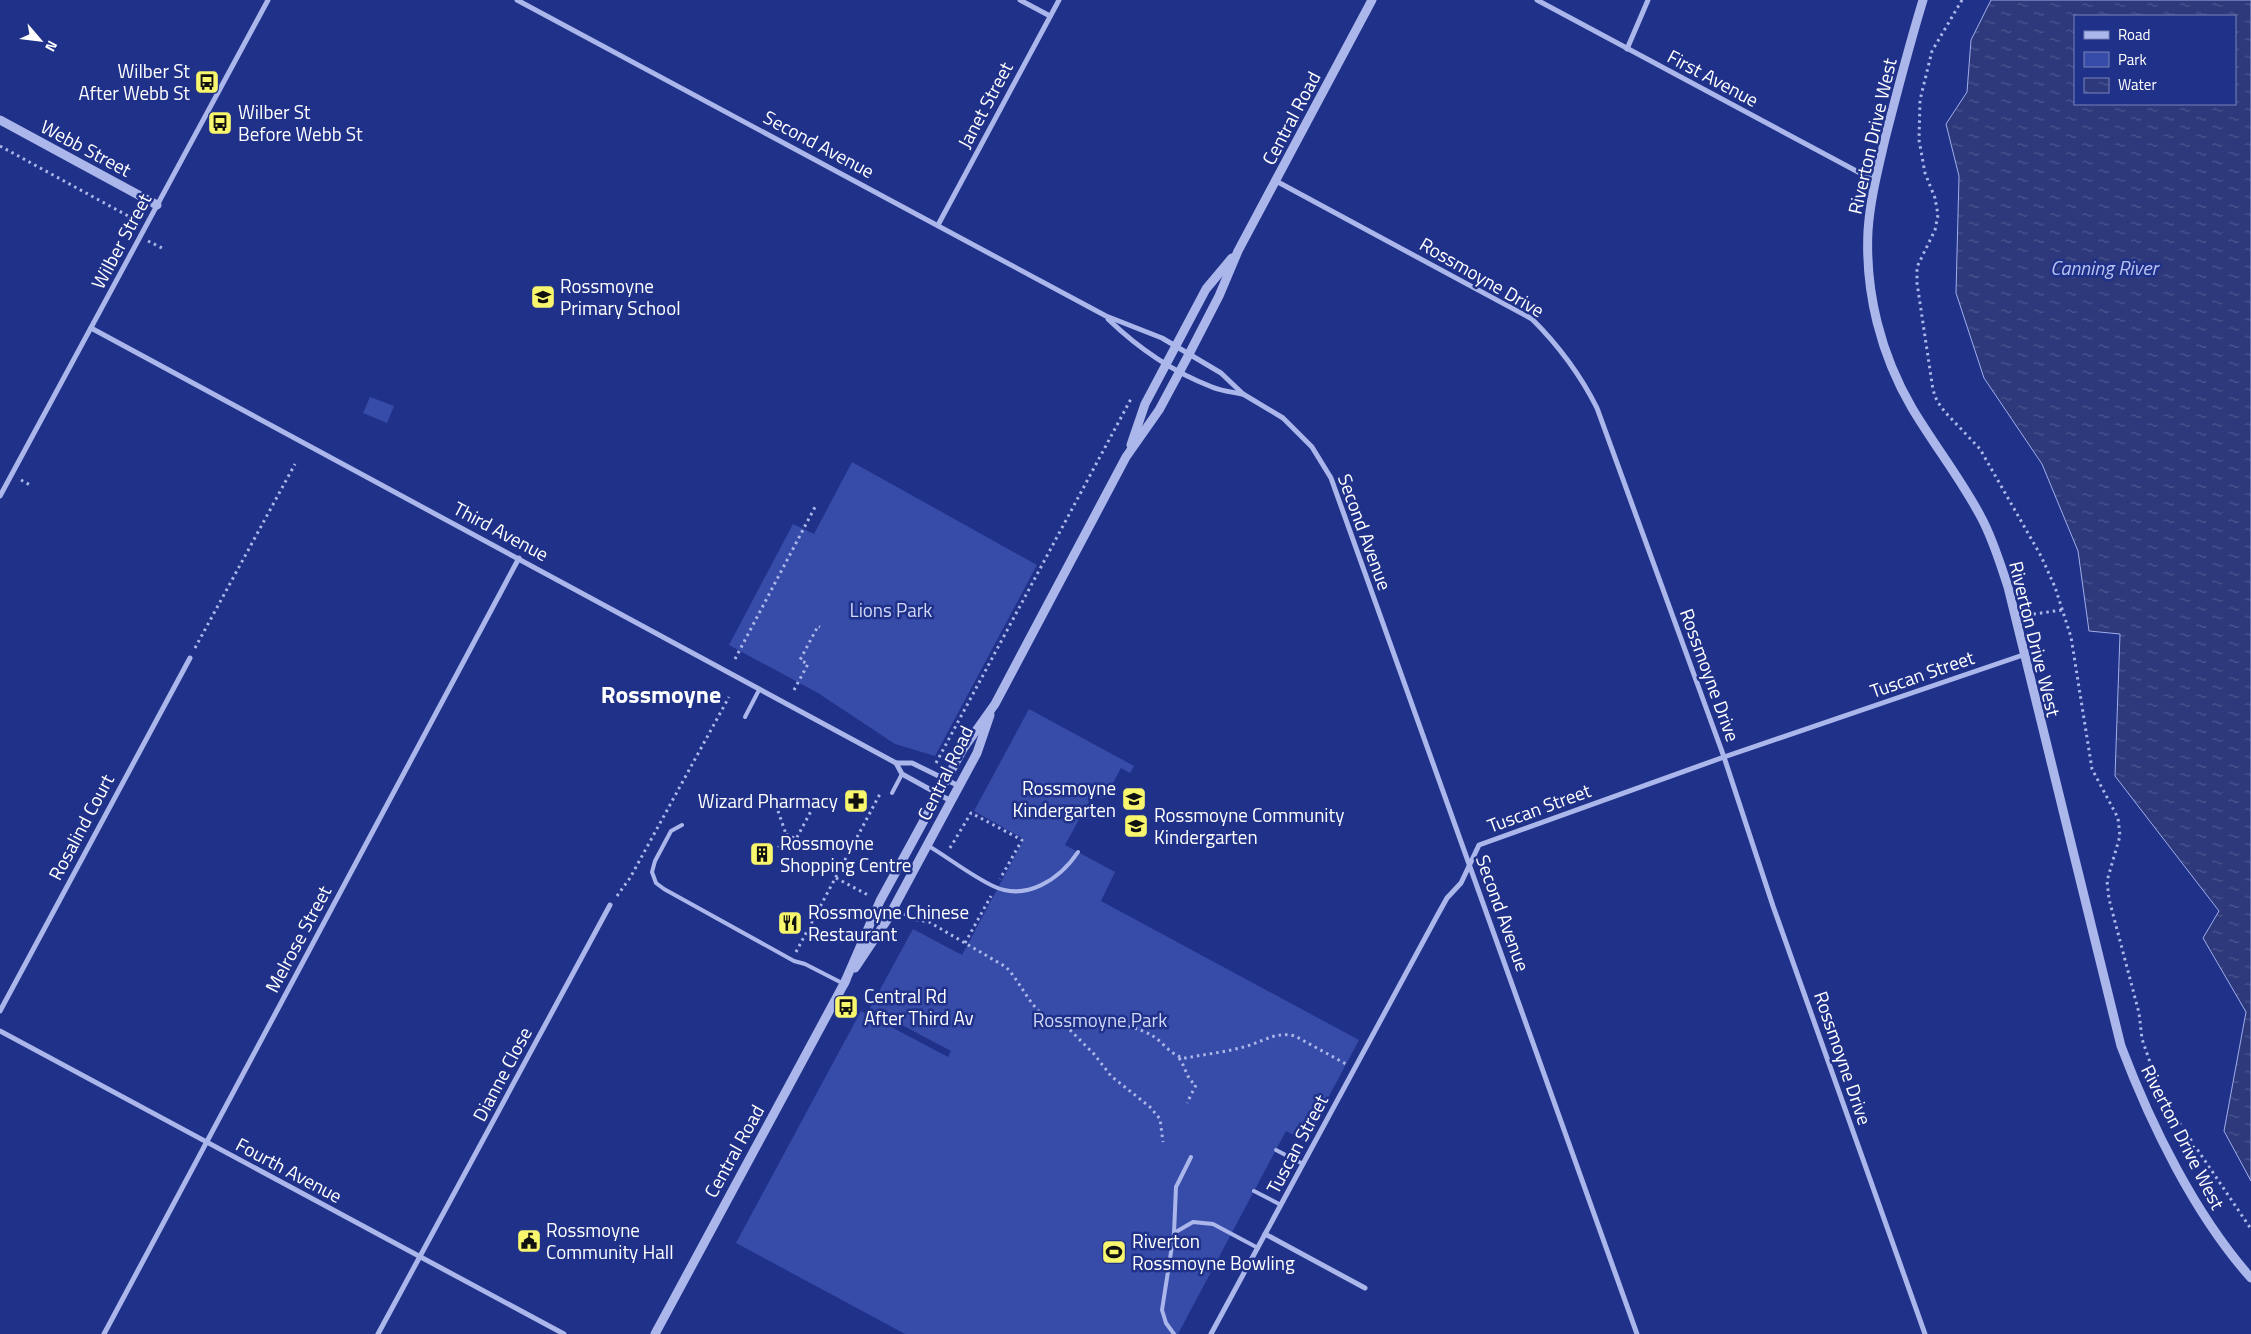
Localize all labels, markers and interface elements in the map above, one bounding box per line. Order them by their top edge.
north arrow [15,15,65,65]
legend [2074,15,2236,105]
text: Road [2118,23,2150,46]
text: N [40,37,63,56]
street label: First Avenue [1662,41,1764,114]
text: Park [2118,48,2147,71]
street label: Riverton Drive West [1839,55,1904,217]
place label: Wilber St After Webb St [78,56,190,107]
street label: Janet Street [950,56,1020,153]
street label: Central Road [1254,66,1327,170]
bus stop icon: Wilber St After Webb St [194,69,220,95]
text: Water [2118,73,2157,96]
place label: Wilber St Before Webb St [238,97,363,148]
street label: Second Avenue [759,102,880,185]
bus stop icon: Wilber St Before Webb St [207,110,233,136]
street label: Webb Street [36,111,137,184]
street label: Wilber Street [83,187,158,294]
street label: Rossmoyne Drive [1415,229,1550,324]
water label: Canning River [2050,252,2160,283]
place label: Rossmoyne Primary School [560,271,681,322]
school or university icon: Rossmoyne Primary School [530,284,556,310]
street label: Second Avenue [1331,470,1400,594]
street label: Third Avenue [448,493,554,568]
street label: Riverton Drive West [2002,558,2069,720]
park label: Lions Park [850,595,932,624]
street label: Rossmoyne Drive [1673,604,1748,745]
street label: Tuscan Street [1866,642,1978,705]
district label: Rossmoyne [601,676,721,712]
street label: Central Road [909,720,980,825]
street label: Rosalind Court [40,768,121,885]
place label: Rossmoyne Kindergarten [1012,773,1116,824]
street label: Tuscan Street [1483,775,1595,840]
place label: Wizard Pharmacy [698,786,838,815]
school or university icon: Rossmoyne Kindergarten [1121,786,1147,812]
pharmacy icon: Wizard Pharmacy [843,788,869,814]
place label: Rossmoyne Community Kindergarten [1154,800,1344,851]
school or university icon: Rossmoyne Community Kindergarten [1123,813,1149,839]
place label: Rossmoyne Shopping Centre [780,828,911,879]
building icon: Rossmoyne Shopping Centre [749,841,775,867]
street label: Second Avenue [1469,851,1538,975]
street label: Melrose Street [257,880,338,998]
place label: Rossmoyne Chinese Restaurant [808,897,969,948]
restaurant icon: Rossmoyne Chinese Restaurant [777,910,803,936]
place label: Central Rd After Third Av [864,981,974,1032]
street label: Rossmoyne Drive [1807,987,1880,1129]
bus stop icon: Central Rd After Third Av [833,994,859,1020]
park label: Rossmoyne Park [1033,1005,1167,1034]
street label: Dianne Close [465,1021,539,1126]
street label: Riverton Drive West [2134,1059,2233,1215]
street label: Tuscan Street [1258,1089,1335,1198]
street label: Central Road [696,1099,771,1203]
street label: Fourth Avenue [231,1129,348,1210]
place label: Rossmoyne Community Hall [546,1215,674,1266]
place label: Riverton Rossmoyne Bowling [1132,1226,1295,1277]
public building icon: Rossmoyne Community Hall [516,1228,542,1254]
sports icon: Riverton Rossmoyne Bowling [1101,1239,1127,1265]

